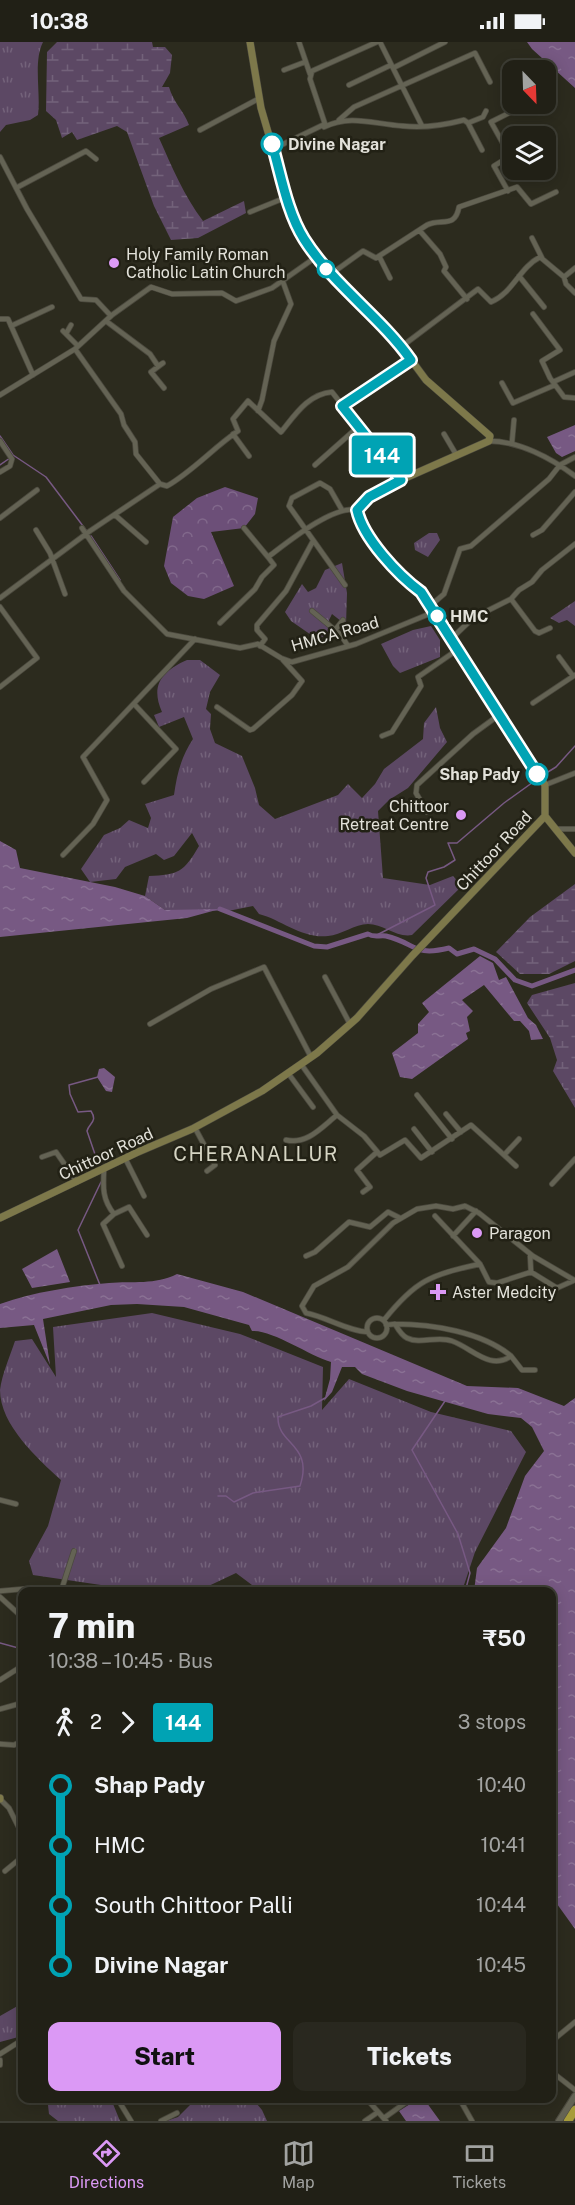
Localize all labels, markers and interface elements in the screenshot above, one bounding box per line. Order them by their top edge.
text: 10:38 [30,8,89,34]
north arrow [502,60,556,114]
map controls [502,60,556,180]
button: layers [502,126,556,180]
marker: Divine Nagar [261,133,283,155]
place label: Divine Nagar [288,135,386,154]
place label: Holy Family Roman Catholic Latin Church [126,245,286,282]
marker: Holy Family Roman Catholic Latin Church [107,256,121,270]
unlabelled marker [317,260,335,278]
line badge: 144 [348,436,416,474]
text: 144 [364,443,400,468]
marker: HMC [428,607,446,625]
place label: HMC [450,607,489,626]
street label: HMCA Road [289,612,381,656]
marker: Shap Pady [526,763,548,785]
place label: Shap Pady [439,765,520,784]
place label: Chittoor Retreat Centre [339,797,449,834]
street label: Chittoor Road [452,807,536,895]
marker: Chittoor Retreat Centre [454,808,468,822]
street label: Chittoor Road [56,1124,156,1184]
district label: CHERANALLUR [173,1142,339,1166]
place label: Paragon [489,1224,551,1243]
marker: Paragon [470,1226,484,1240]
marker: Aster Medcity [429,1283,447,1301]
place label: Aster Medcity [452,1283,557,1302]
text: 7 min [48,1607,135,1645]
text: ₹50 [483,1625,526,1651]
text: 10:38 – 10:45 · Bus [48,1649,213,1673]
icon: walk [48,1706,81,1739]
icon: forward [111,1706,144,1739]
text: 2 [90,1710,102,1734]
text: 144 [165,1710,201,1735]
text: 3 stops [458,1710,526,1734]
text: Shap Pady [94,1772,205,1798]
text: 10:40 [476,1773,526,1797]
text: HMC [94,1832,145,1858]
text: 10:41 [481,1833,526,1857]
text: South Chittoor Palli [94,1892,293,1918]
text: 10:44 [476,1893,526,1917]
text: Divine Nagar [94,1952,228,1978]
text: 10:45 [476,1953,526,1977]
button: Start [48,2022,281,2091]
button: Tickets [293,2022,526,2091]
tab: Directions [69,2137,144,2192]
tab: Map [282,2137,315,2192]
tab: Tickets [452,2137,506,2192]

